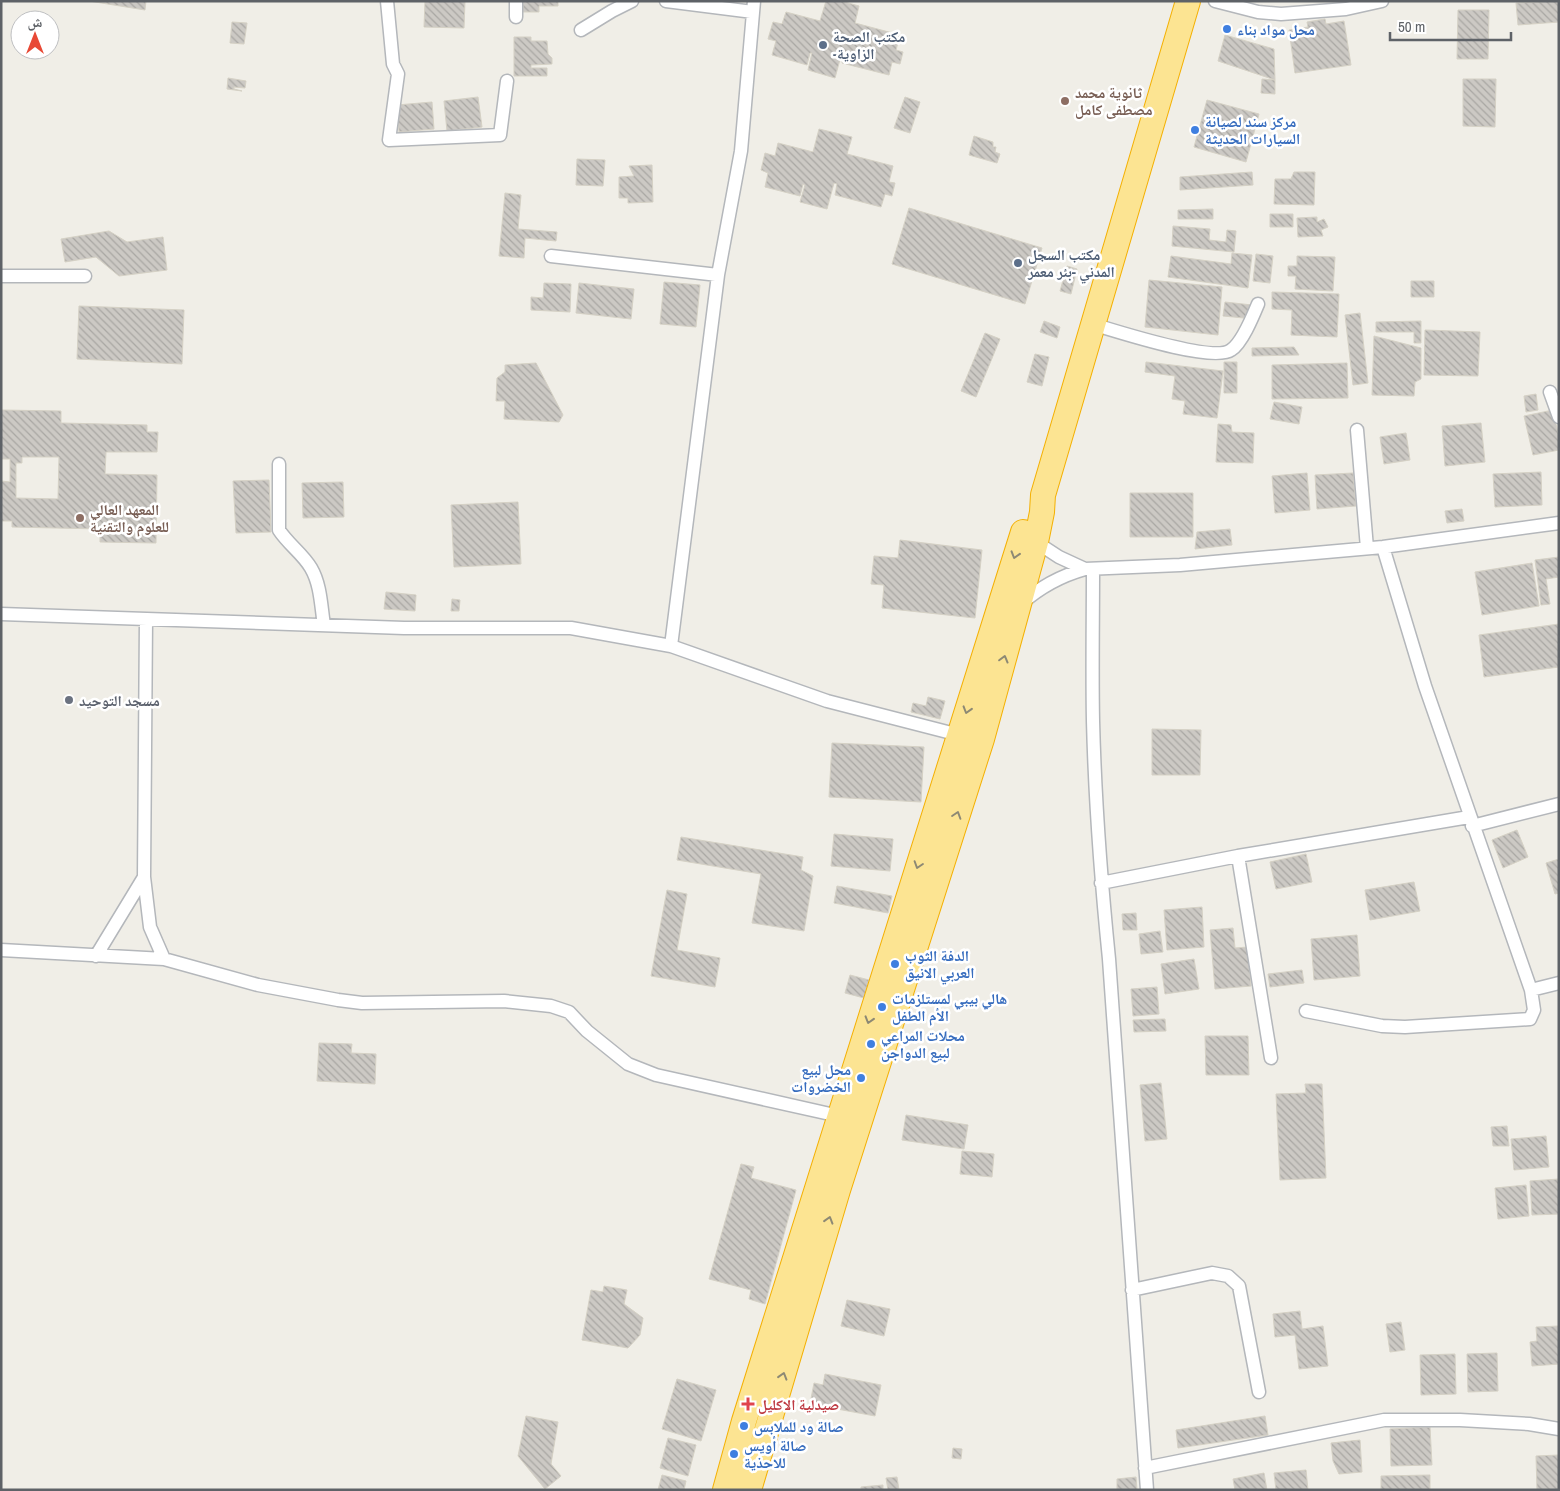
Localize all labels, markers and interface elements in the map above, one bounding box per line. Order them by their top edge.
north arrow [10,10,60,60]
scale bar [1390,10,1511,42]
text: ش [28,13,43,31]
text: 50 m [1398,16,1425,37]
place label: محل مواد بناء [1237,19,1315,40]
marker: محل مواد بناء [1221,23,1233,35]
place label: مكتب الصحة -الزاوية [833,26,905,64]
marker: مكتب الصحة -الزاوية [817,39,829,51]
place label: ثانوية محمد مصطفى كامل [1075,82,1153,120]
marker: ثانوية محمد مصطفى كامل [1059,95,1071,107]
place label: مركز سند لصيانة السيارات الحديثة [1205,111,1300,149]
marker: مركز سند لصيانة السيارات الحديثة [1189,124,1201,136]
place label: مكتب السجل المدني -بئر معمر [1027,244,1115,283]
marker: مكتب السجل المدني -بئر معمر [1012,257,1024,269]
place label: المعهد العالي للعلوم والتقنية [90,499,169,537]
marker: المعهد العالي للعلوم والتقنية [74,512,86,524]
one-way arrow [1011,550,1021,558]
one-way arrow [998,656,1008,664]
place label: مسجد التوحيد [79,690,160,711]
marker: مسجد التوحيد [63,694,75,706]
one-way arrow [962,705,972,713]
one-way arrow [952,811,962,820]
one-way arrow [913,860,923,868]
place label: الدفة الثوب العربي الانيق [905,945,975,984]
marker: الدفة الثوب العربي الانيق [889,958,901,970]
place label: هالي بيبي لمستلزمات الأم الطفل [892,988,1007,1026]
marker: هالي بيبي لمستلزمات الأم الطفل [876,1001,888,1013]
one-way arrow [865,1015,875,1024]
place label: محلات المراعي لبيع الدواجن [881,1025,965,1063]
marker: محلات المراعي لبيع الدواجن [865,1038,877,1050]
place label: محل لبيع الخضروات [791,1059,851,1097]
marker: محل لبيع الخضروات [855,1072,867,1084]
one-way arrow [824,1217,834,1225]
one-way arrow [778,1372,788,1381]
place label: صيدلية الاكليل [758,1394,839,1415]
marker: صيدلية الاكليل [742,1398,754,1410]
place label: صالة ود للملابس [754,1416,844,1437]
marker: صالة ود للملابس [738,1420,750,1432]
place label: صالة أويس للاحذية [744,1435,806,1473]
marker: صالة أويس للاحذية [728,1448,740,1460]

